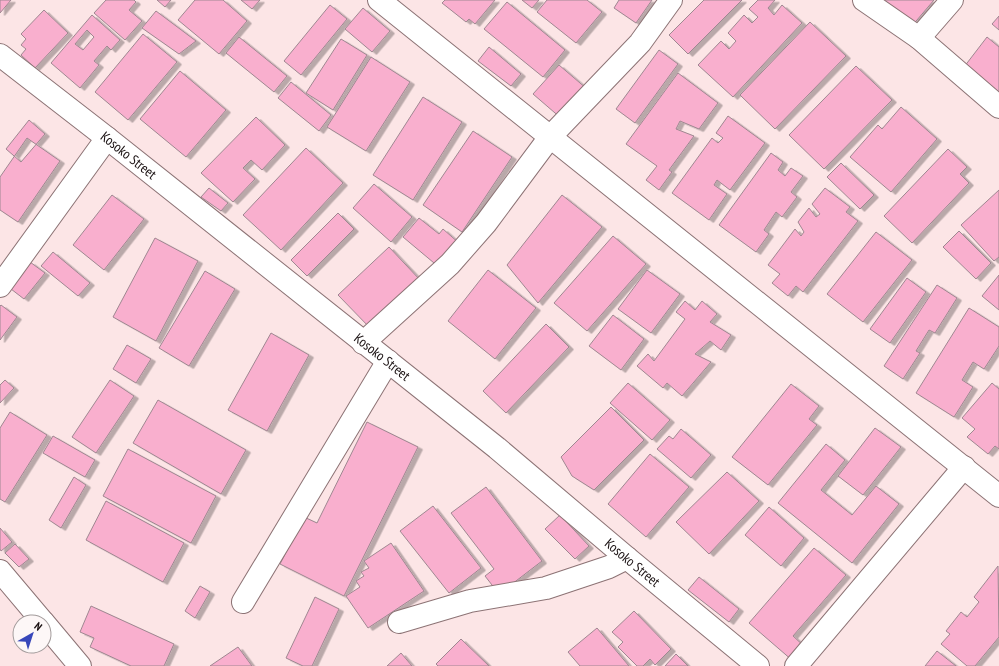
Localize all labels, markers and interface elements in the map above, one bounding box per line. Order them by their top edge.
street label: Kosoko Street [97,127,160,183]
street label: Kosoko Street [351,329,414,385]
street label: Kosoko Street [601,534,664,591]
north arrow [12,614,52,654]
text: N [32,619,45,634]

